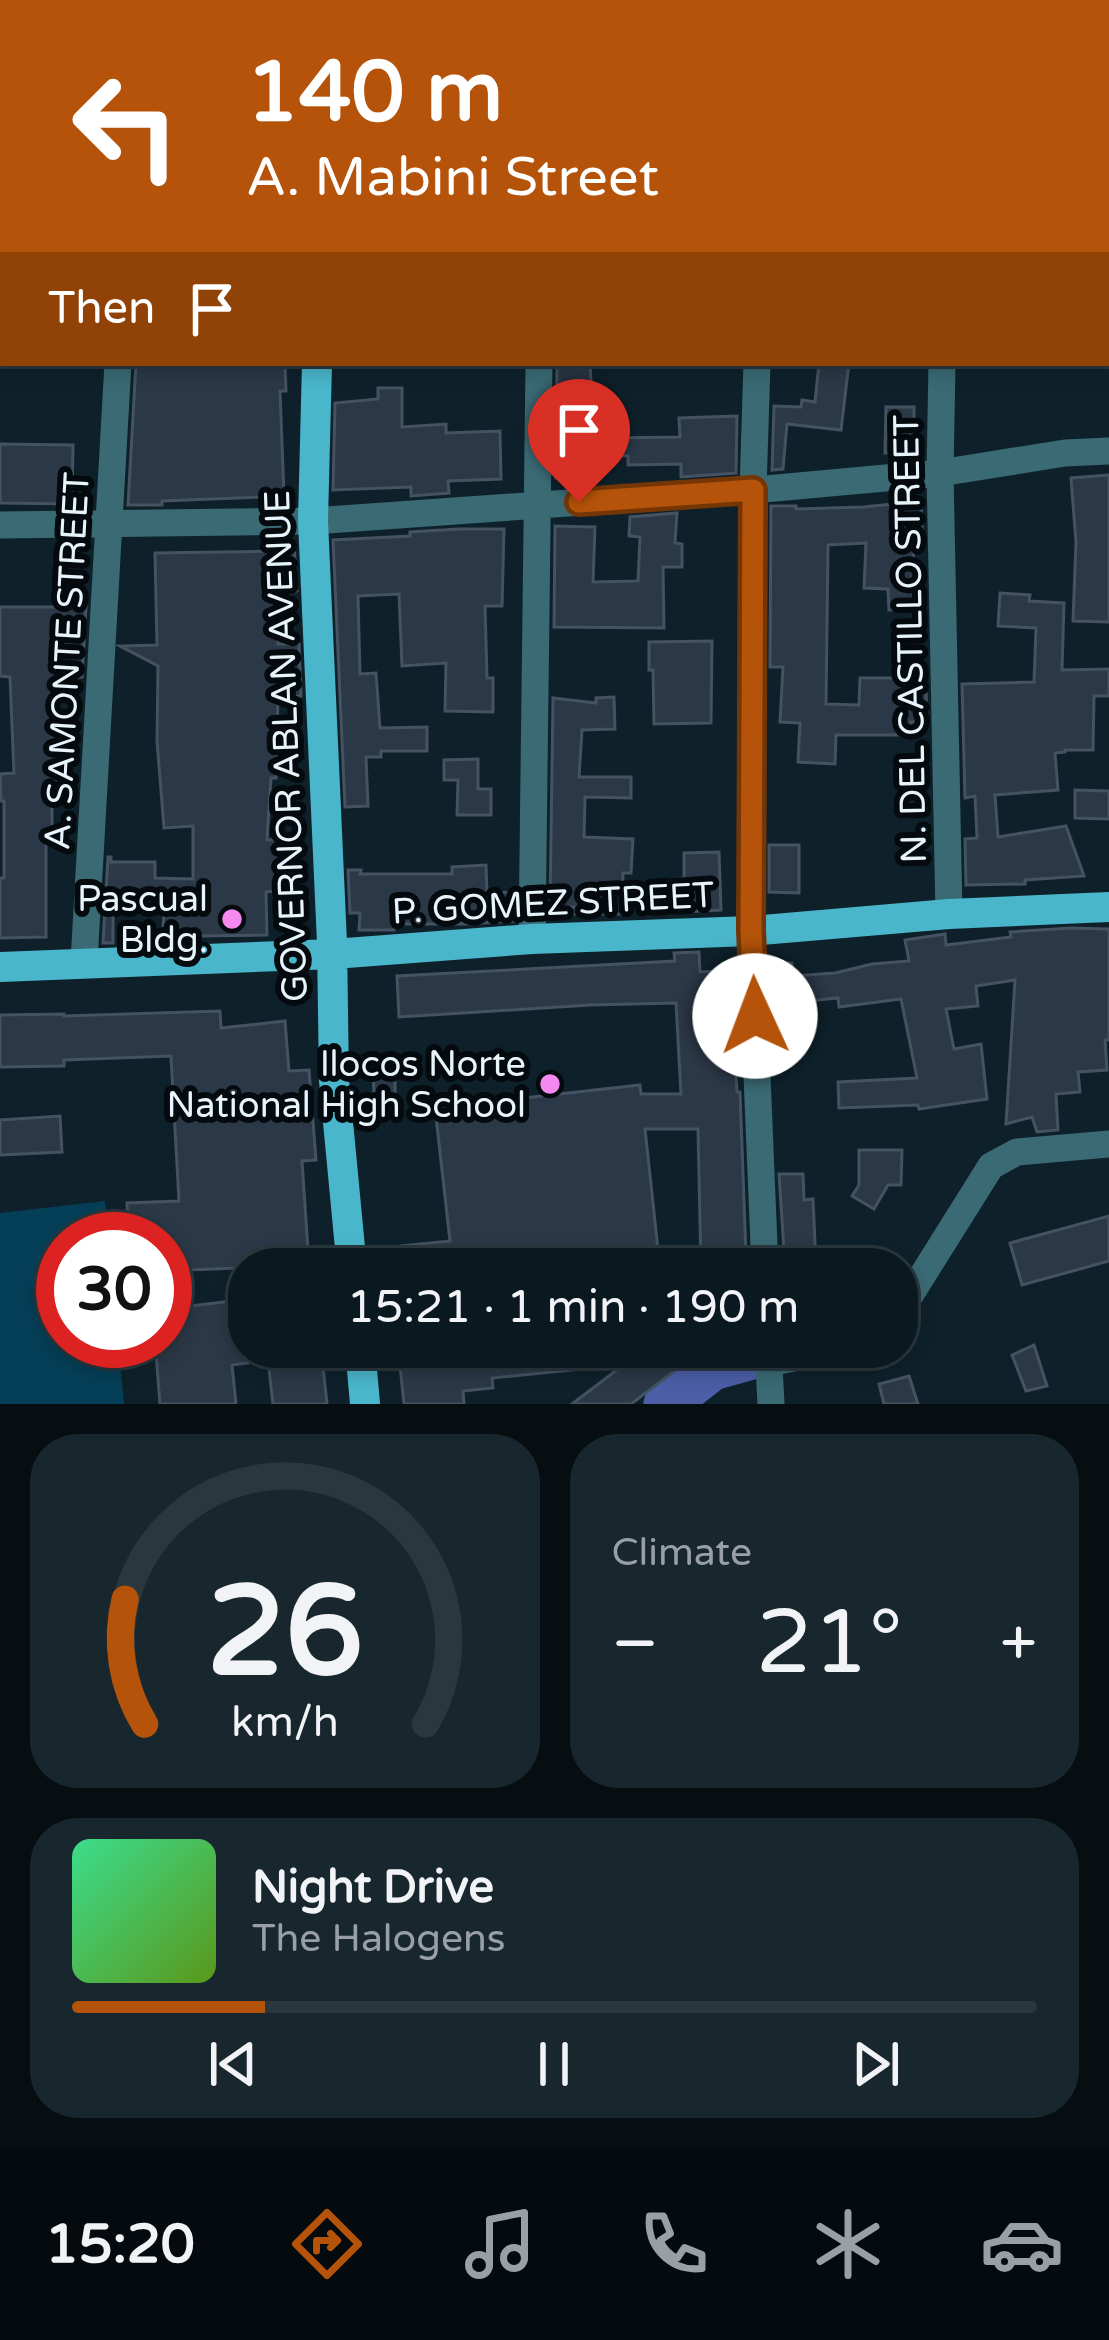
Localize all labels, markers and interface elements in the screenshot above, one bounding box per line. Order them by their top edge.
text: 140 m [246,43,503,144]
icon: left [48,48,204,204]
text: A. Mabini Street [246,145,659,210]
icon: arrive [179,276,245,342]
text: Then [48,282,155,336]
pin [528,379,630,502]
icon: arrive [546,397,612,463]
street label: N. DEL CASTILLO STREET [885,414,936,864]
street label: A. SAMONTE STREET [36,471,99,851]
street label: GOVERNOR ABLAN AVENUE [256,489,317,1003]
street label: P. GOMEZ STREET [391,874,716,933]
place label: Pascual Bldg. [77,878,208,962]
marker: Pascual Bldg. [219,906,245,932]
position arrow [692,953,818,1079]
place label: Ilocos Norte National High School [166,1043,526,1127]
marker: Ilocos Norte National High School [537,1071,563,1097]
speed limit sign: 30 [36,1212,192,1368]
text: 15:21 · 1 min · 190 m [347,1281,799,1335]
text: Climate [612,1529,752,1576]
text: 26 [206,1558,363,1709]
text: 21° [756,1589,903,1698]
text: − [612,1604,659,1684]
text: + [1000,1604,1037,1684]
text: km/h [231,1697,339,1748]
text: Night Drive [252,1861,494,1915]
text: The Halogens [252,1915,505,1962]
icon: previous [200,2031,266,2097]
icon: pause [521,2031,587,2097]
icon: next [843,2031,909,2097]
icon: directions [285,2202,369,2286]
icon: music [458,2202,542,2286]
icon: phone [632,2202,716,2286]
icon: climate [806,2202,890,2286]
icon: car [980,2202,1064,2286]
text: 15:20 [45,2212,195,2277]

